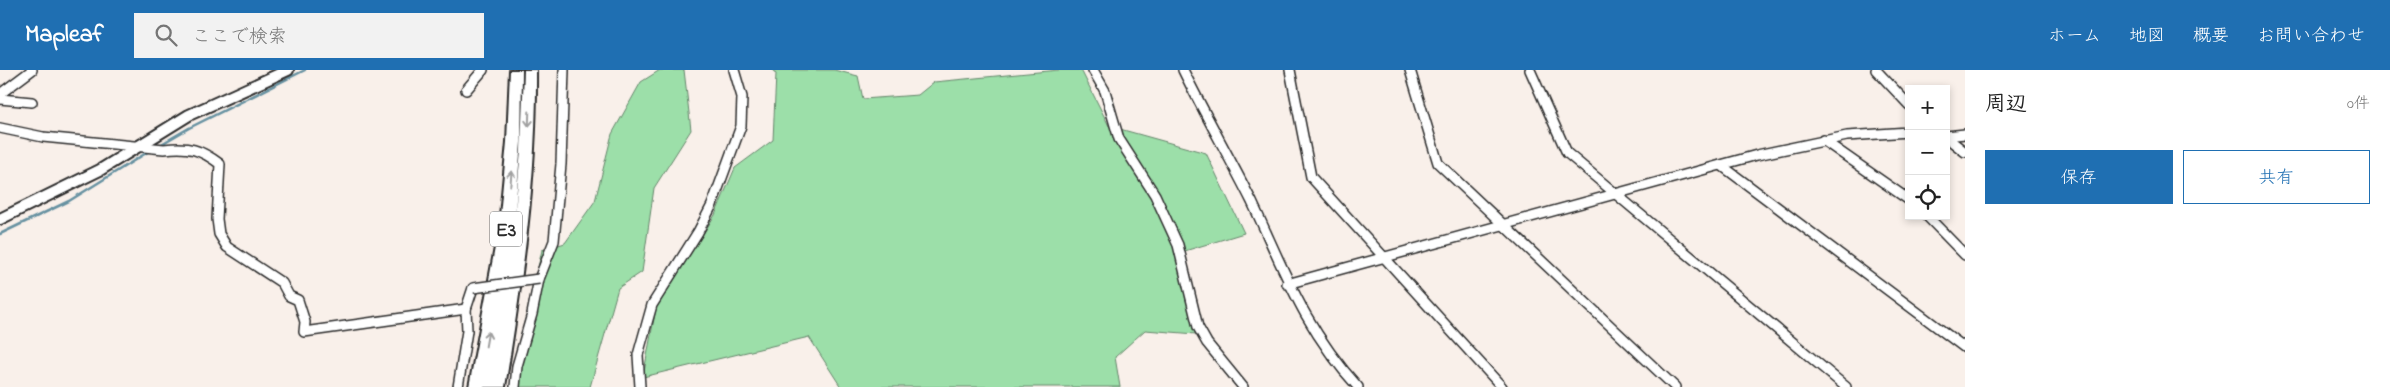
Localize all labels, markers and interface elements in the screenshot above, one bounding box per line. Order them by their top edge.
search box [134,13,484,58]
text: Mapleaf [25,18,104,53]
icon: search [152,21,180,49]
text: ここで検索 [192,24,287,51]
text: ホーム [2048,24,2101,50]
text: 地図 [2129,24,2165,50]
text: 概要 [2193,24,2229,50]
text: お問い合わせ [2257,24,2365,50]
map controls [1905,85,1950,220]
button: + [1905,85,1950,130]
text: 周辺 [1985,90,2027,120]
text: 0件 [2347,92,2370,116]
one-way arrow [524,110,534,126]
button: − [1905,130,1950,175]
button: 保存 [1985,150,2173,204]
button: 共有 [2183,150,2370,204]
one-way arrow [506,171,515,187]
button: locate [1905,175,1950,220]
road number: E3 [490,212,522,246]
one-way arrow [482,331,492,347]

